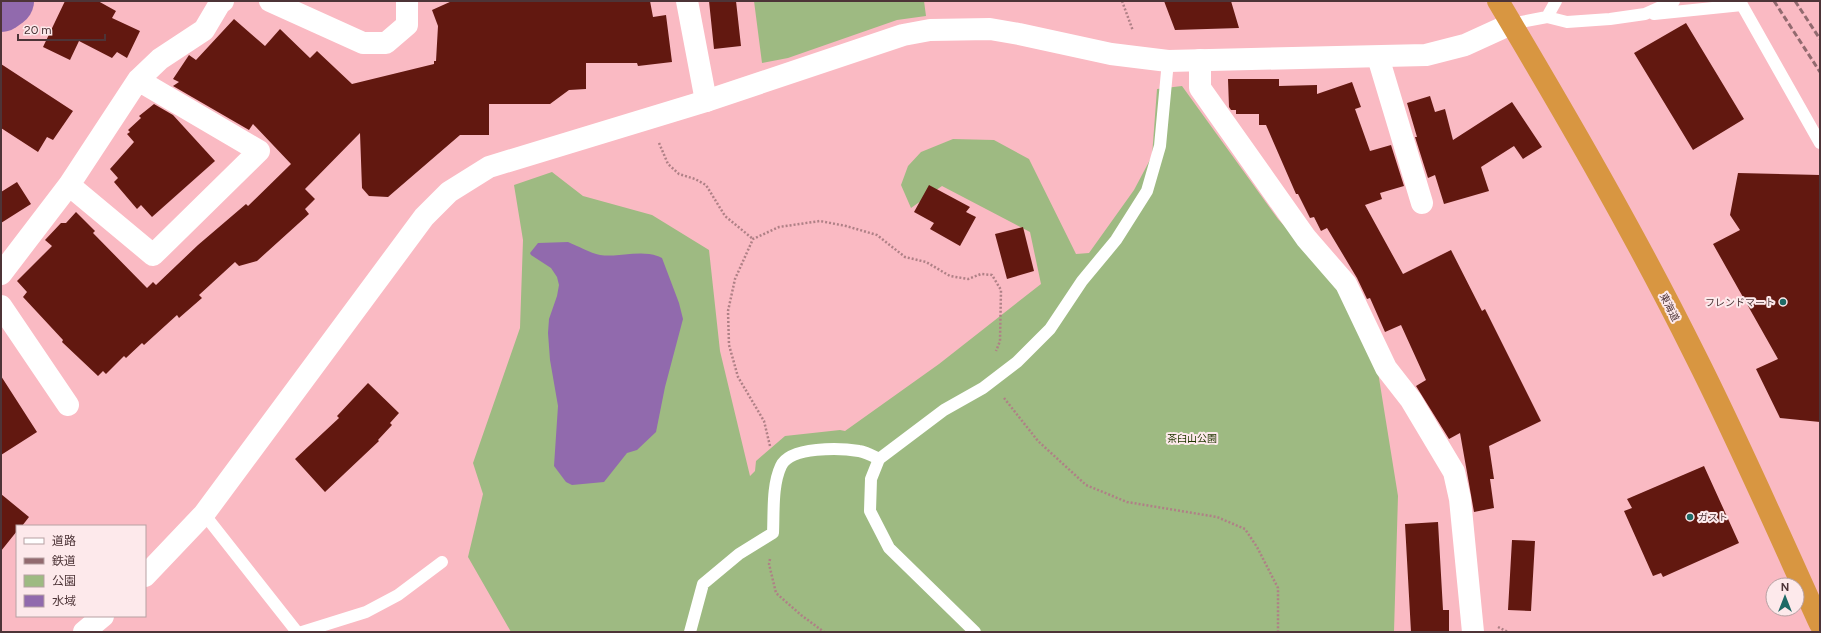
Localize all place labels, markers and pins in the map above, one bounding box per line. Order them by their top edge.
place label: フレンドマート [1705,296,1775,309]
marker: フレンドマート [1778,297,1788,307]
place label: ガスト [1698,511,1728,524]
marker: ガスト [1685,512,1695,522]

